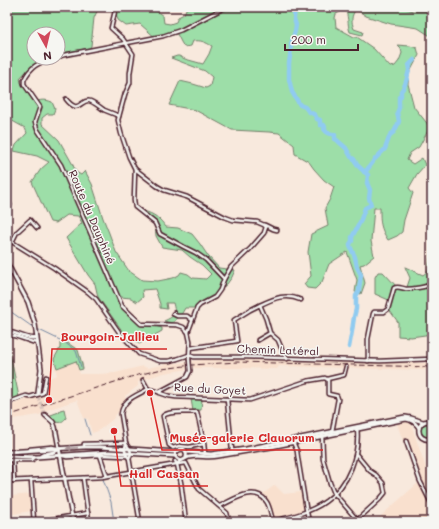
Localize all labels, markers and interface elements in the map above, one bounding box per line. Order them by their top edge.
north arrow [26,26,66,66]
scale bar [285,26,358,52]
text: 200 m [291,31,326,47]
text: N [42,48,53,64]
street label: Route du Dauphiné [66,167,119,266]
callout: Bourgoin-Jallieu [52,325,167,349]
text: Bourgoin-Jallieu [61,328,160,344]
street label: Chemin Latéral [237,341,319,358]
street label: Rue du Goyet [174,379,247,398]
callout: Musée-galerie Clauorum [162,426,323,450]
text: Musée-galerie Clauorum [169,429,315,445]
one-way arrow [66,444,78,451]
callout: Hall Cassan [121,462,208,486]
text: Hall Cassan [129,465,199,481]

